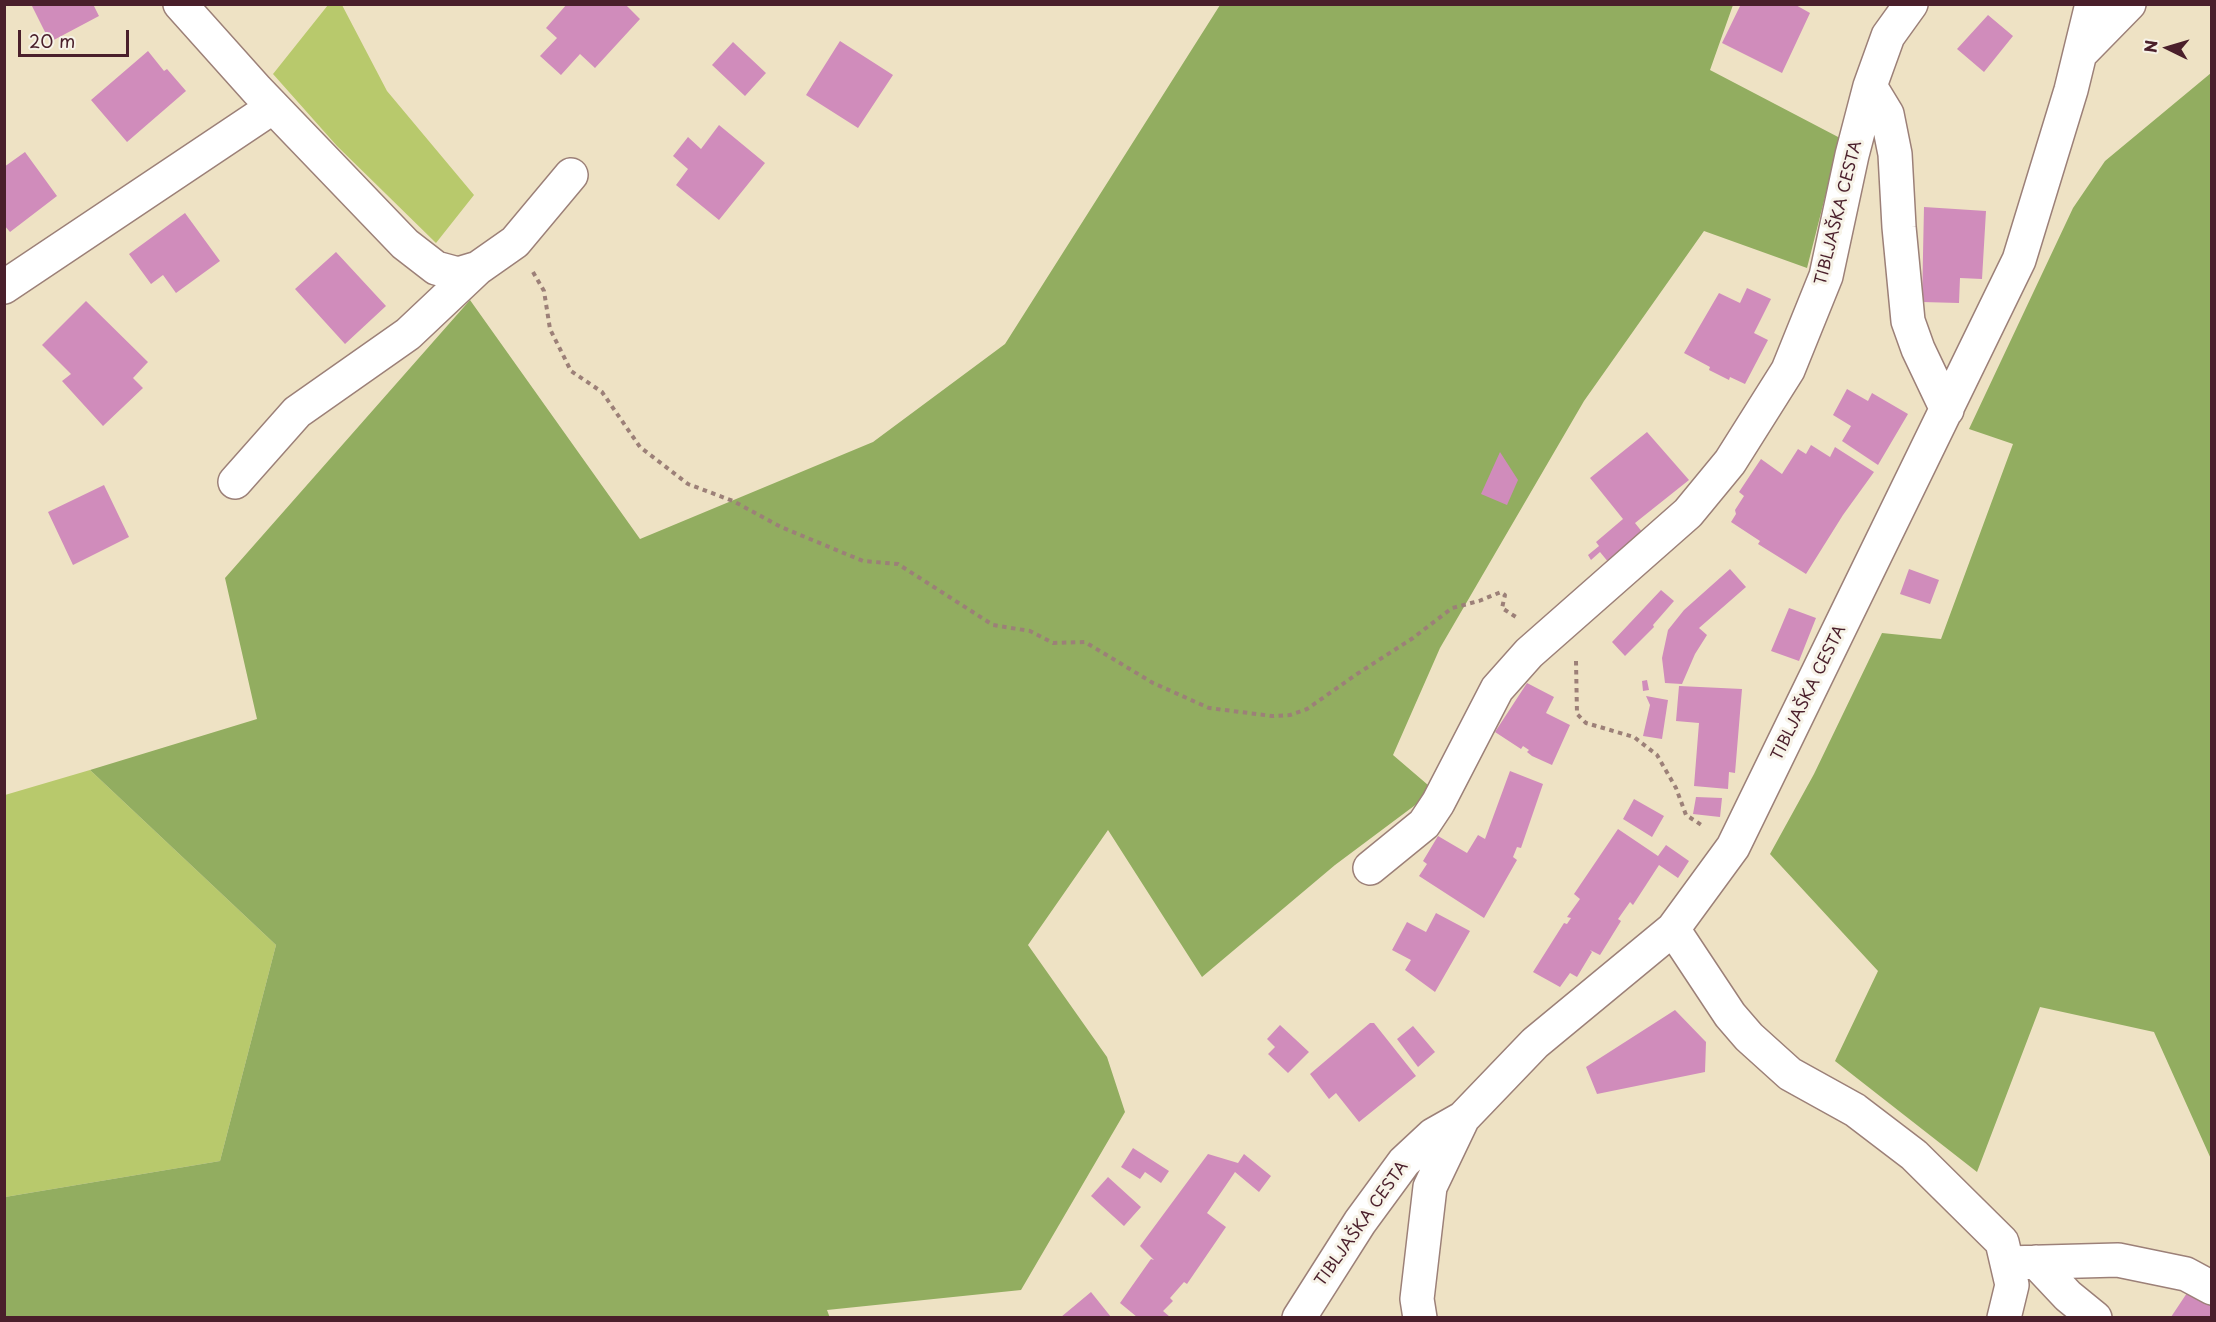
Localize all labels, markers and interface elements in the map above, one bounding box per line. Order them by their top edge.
scale bar [21,18,132,56]
north arrow [2138,18,2198,78]
text: 20 m [29,27,75,54]
text: N [2138,39,2163,54]
street label: TIBLJAŠKA CESTA [1812,139,1866,287]
street label: TIBLJAŠKA CESTA [1768,622,1850,764]
street label: TIBLJAŠKA CESTA [1312,1158,1412,1290]

